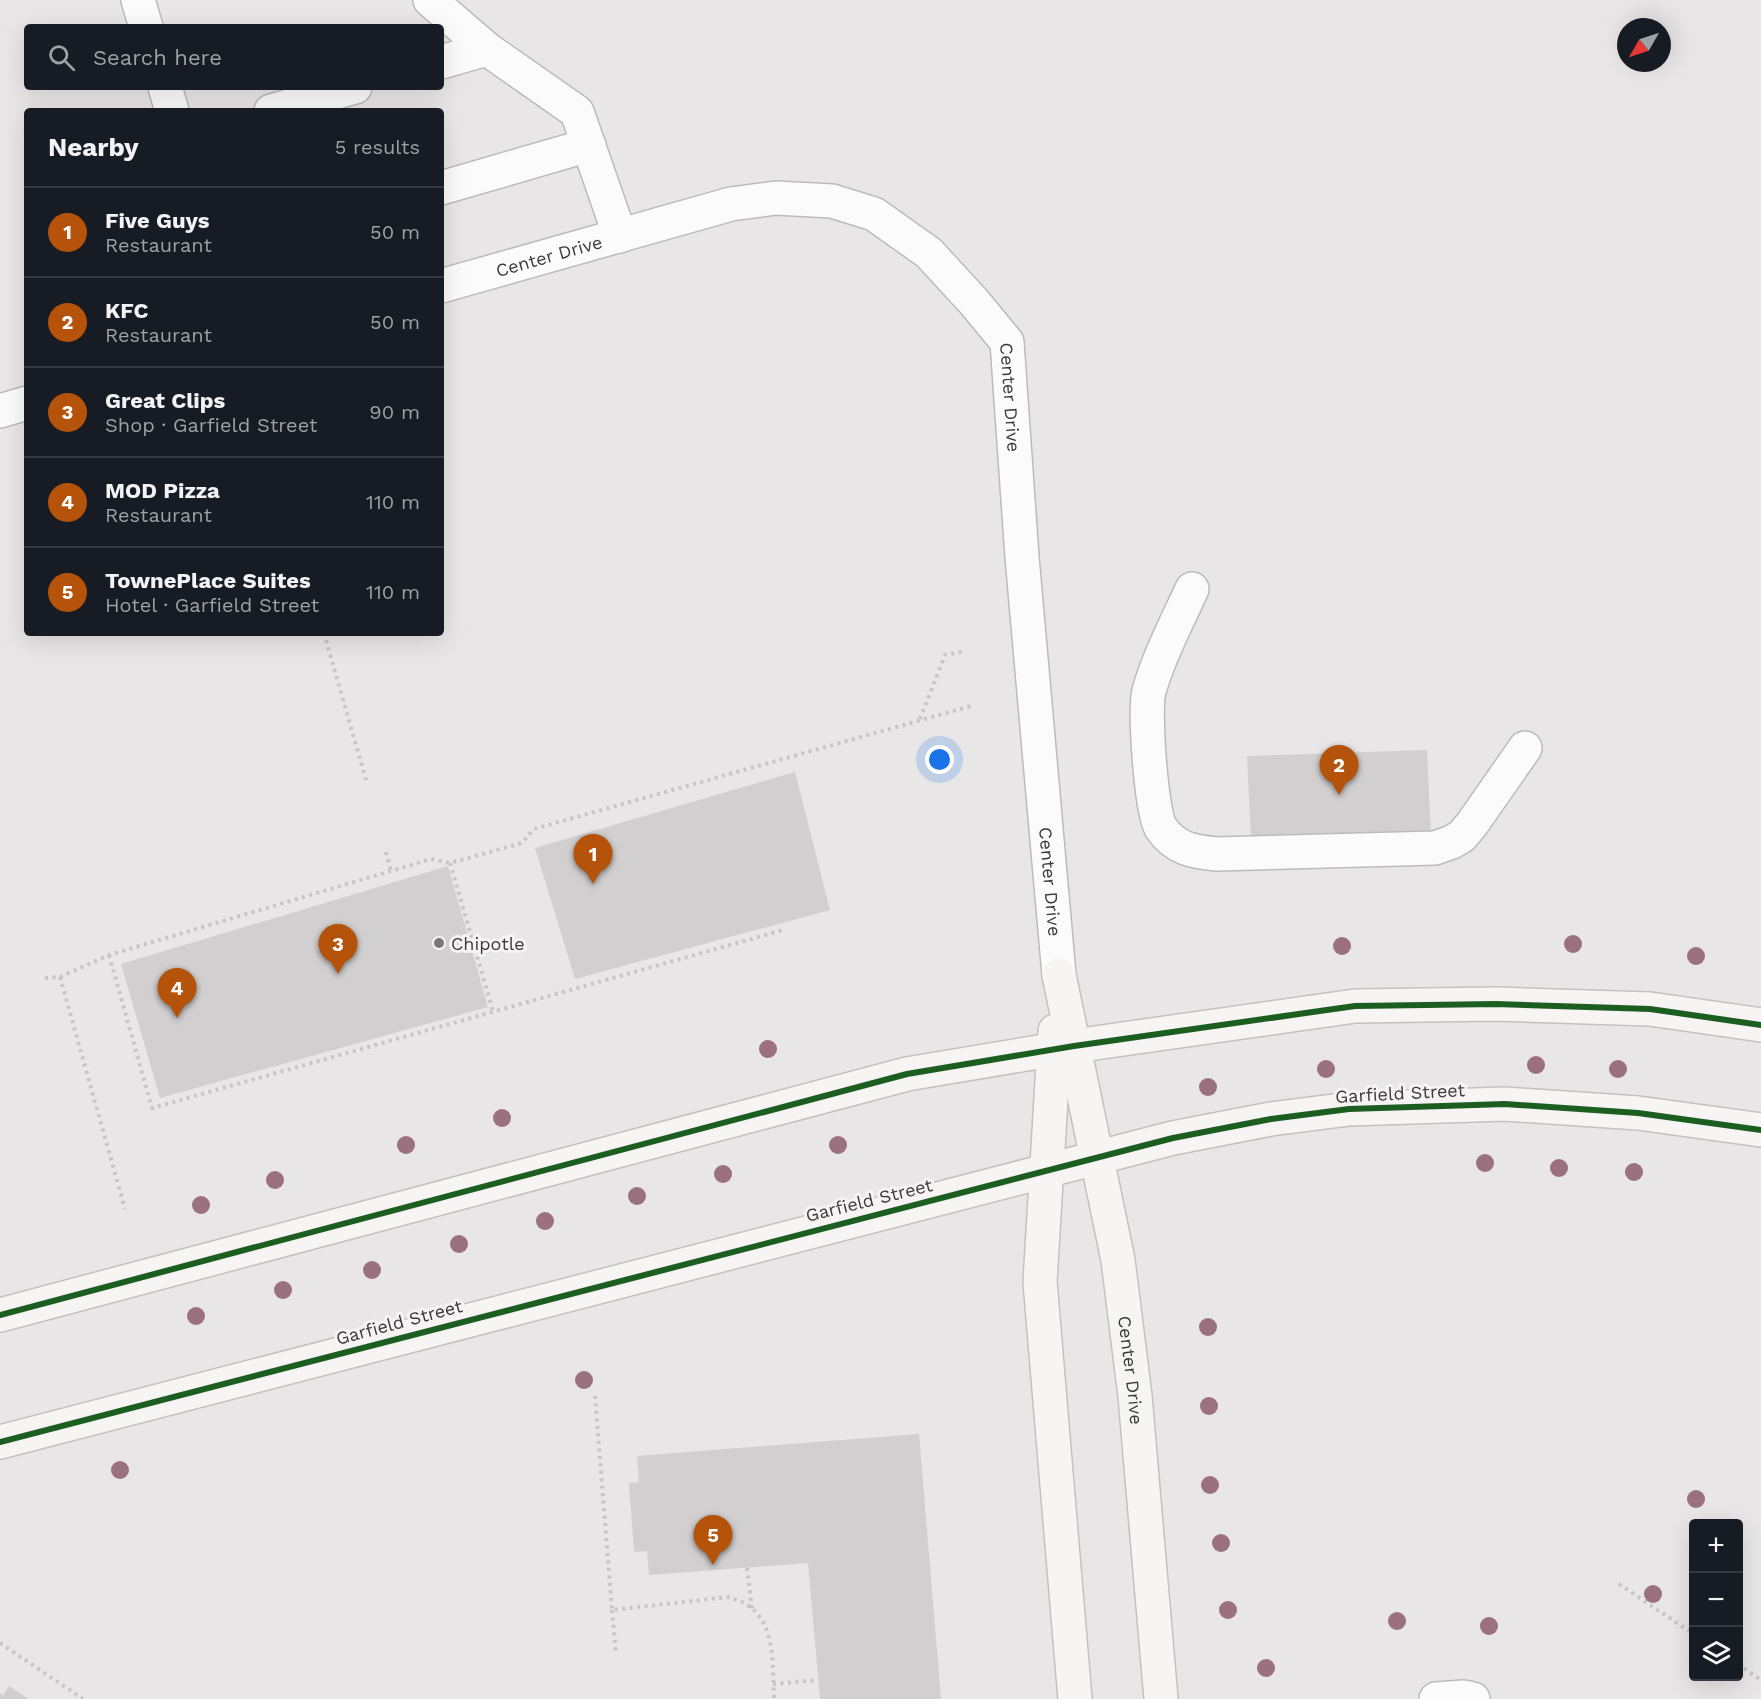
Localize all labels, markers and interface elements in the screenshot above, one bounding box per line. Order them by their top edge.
north arrow [1617,18,1671,72]
search box [24,24,444,90]
icon: search [45,41,78,74]
text: Search here [93,45,222,70]
text: Nearby [48,132,139,162]
text: 5 results [335,135,420,159]
text: Five Guys [105,208,209,233]
text: 1 [63,220,72,244]
text: 50 m [370,220,420,244]
street label: Center Drive [493,231,604,281]
text: Restaurant [105,233,212,257]
text: KFC [105,298,149,323]
text: 2 [62,310,73,334]
text: 50 m [370,310,420,334]
text: Restaurant [105,323,212,347]
street label: Center Drive [997,342,1025,453]
text: Great Clips [105,388,225,413]
text: 3 [62,400,73,424]
text: 90 m [369,400,420,424]
text: Shop · Garfield Street [105,413,317,437]
text: MOD Pizza [105,478,220,503]
text: 4 [61,490,74,514]
text: 110 m [366,490,420,514]
text: Restaurant [105,503,212,527]
text: TownePlace Suites [105,568,311,593]
text: 5 [62,580,73,604]
text: 110 m [366,580,420,604]
text: Hotel · Garfield Street [105,593,319,617]
your location [925,745,954,774]
pin: 2 [1320,746,1358,795]
street label: Center Drive [1035,826,1066,937]
pin: 1 [574,834,612,884]
pin: 3 [318,924,358,974]
place label: Chipotle [451,933,525,954]
marker: Chipotle [432,936,446,950]
pin: 4 [158,968,196,1018]
street label: Garfield Street [1335,1079,1466,1107]
street label: Garfield Street [803,1174,935,1226]
street label: Garfield Street [334,1295,465,1349]
street label: Center Drive [1115,1314,1148,1425]
pin: 5 [694,1516,732,1565]
map controls [1689,1519,1743,1681]
button: + [1689,1519,1743,1573]
button: − [1689,1573,1743,1627]
button: layers [1689,1627,1743,1681]

